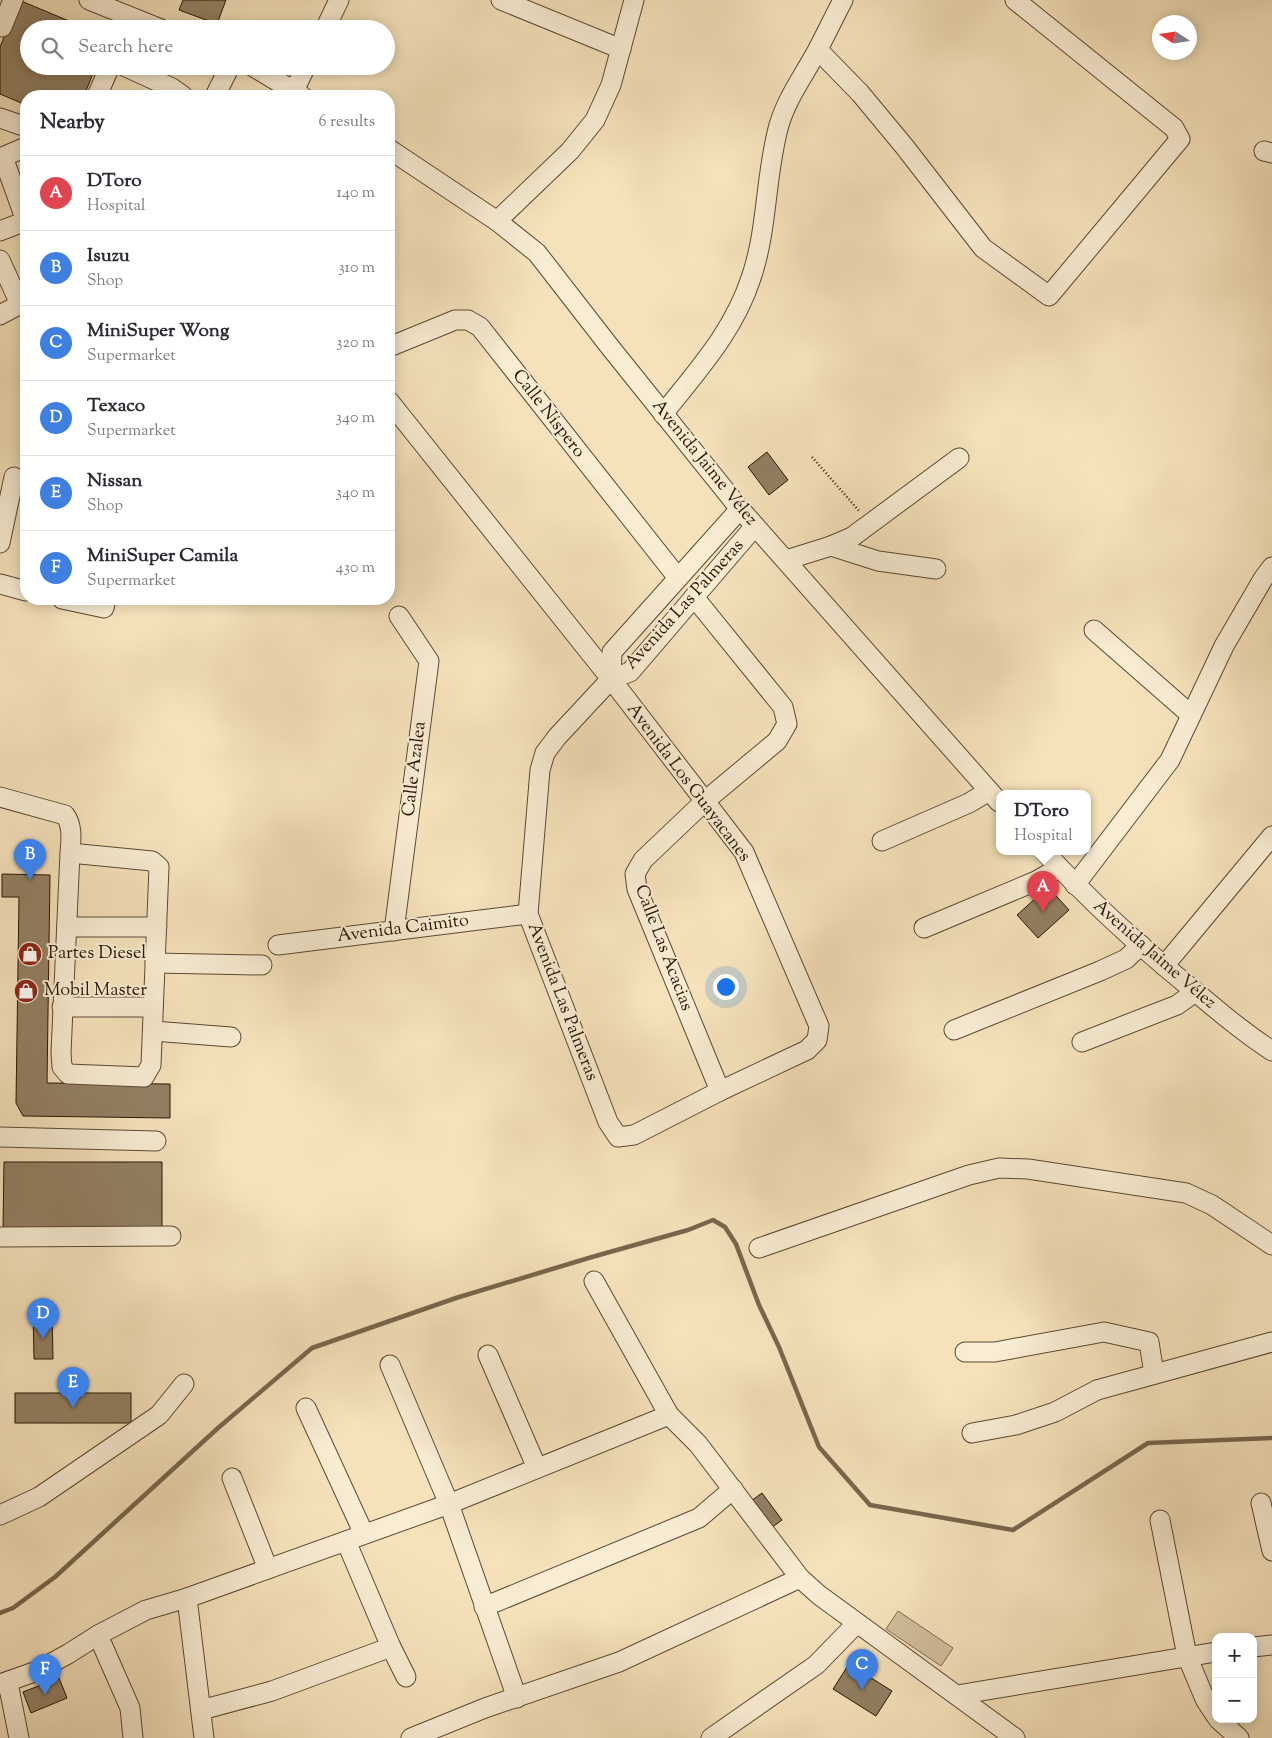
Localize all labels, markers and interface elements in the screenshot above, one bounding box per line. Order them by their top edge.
north arrow [1152,15,1197,60]
search box [20,20,395,75]
icon: search [38,34,66,62]
text: Search here [78,34,173,61]
text: Nearby [40,108,105,138]
text: 6 results [319,111,375,134]
text: DToro [87,168,142,195]
text: A [50,182,63,205]
text: 140 m [337,182,375,205]
text: Hospital [87,195,145,218]
text: Isuzu [87,243,130,270]
text: B [51,257,61,280]
text: 310 m [338,257,375,280]
text: Shop [87,270,123,293]
text: MiniSuper Wong [87,318,229,345]
text: C [50,332,62,355]
text: 320 m [336,332,375,355]
text: Supermarket [87,345,176,368]
street label: Calle Níspero [505,364,591,464]
text: Texaco [87,393,145,420]
street label: Avenida Jaime Vélez [645,394,763,532]
text: D [50,407,62,430]
text: 340 m [336,407,375,430]
text: Supermarket [87,420,176,443]
text: Nissan [87,468,142,495]
text: E [51,482,61,505]
text: 340 m [336,482,375,505]
text: Shop [87,495,123,518]
street label: Avenida Las Palmeras [619,534,751,676]
text: MiniSuper Camila [87,543,238,570]
text: F [52,557,60,580]
text: 430 m [336,557,375,580]
text: Supermarket [87,570,176,593]
street label: Avenida Los Guayacanes [620,698,756,868]
street label: Calle Azalea [396,720,434,818]
popup [996,790,1091,855]
text: DToro [1014,798,1069,825]
text: Hospital [1014,825,1073,848]
pin: B [14,839,46,880]
pin: A [1027,871,1059,912]
street label: Calle Las Acacias [627,881,699,1015]
street label: Avenida Jaime Vélez [1087,894,1221,1016]
street label: Avenida Caimito [336,908,470,950]
street label: Avenida Las Palmeras [520,919,604,1085]
shop icon: Partes Diesel [17,941,43,967]
place label: Partes Diesel [48,941,146,967]
your location [713,974,739,1000]
shop icon: Mobil Master [13,978,39,1004]
place label: Mobil Master [44,978,147,1004]
pin: D [27,1298,59,1339]
pin: E [57,1367,89,1408]
map controls [1212,1633,1257,1723]
button: + [1212,1633,1257,1678]
pin: C [846,1649,878,1690]
pin: F [29,1654,61,1695]
button: − [1212,1678,1257,1723]

